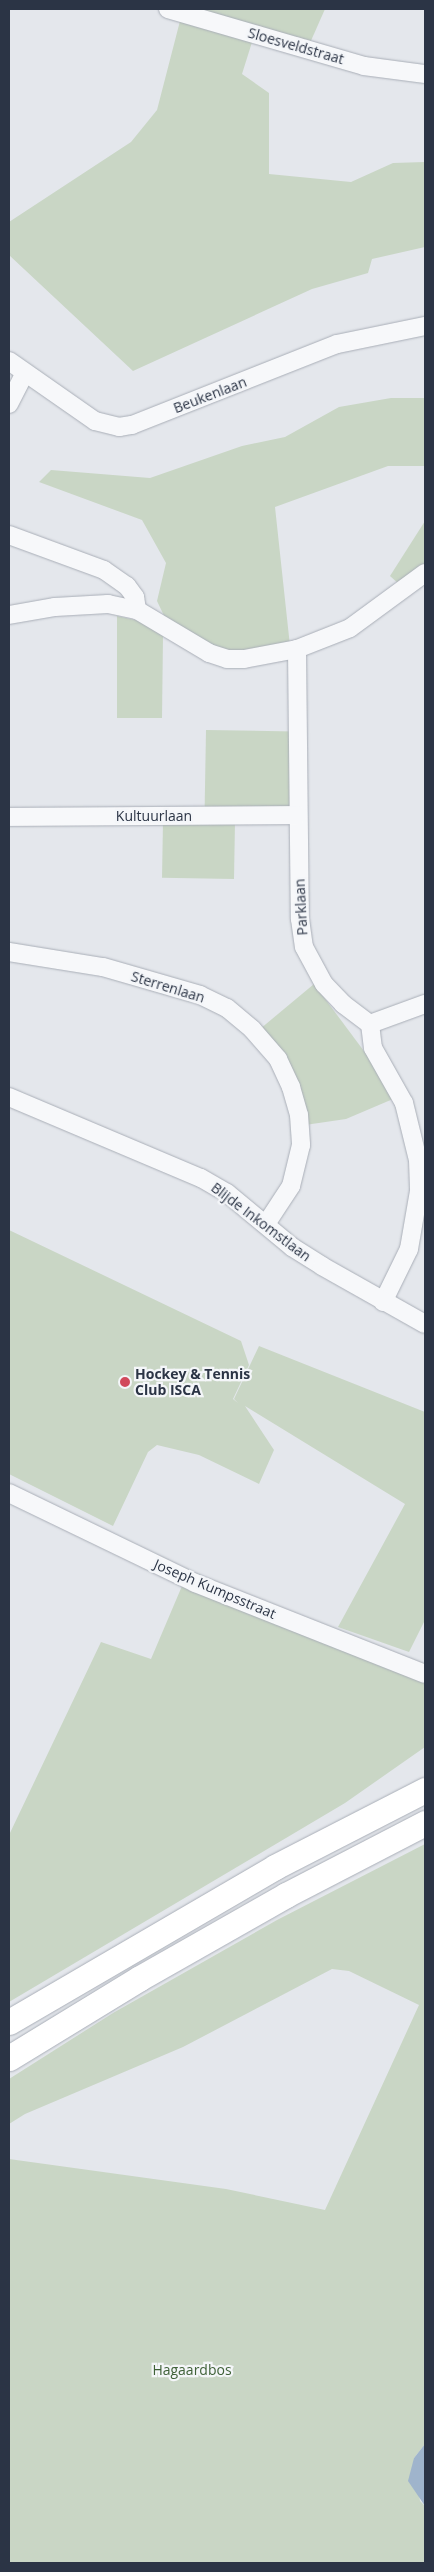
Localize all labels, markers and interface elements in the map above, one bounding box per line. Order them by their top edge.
street label: Sloesveldstraat [246,24,346,68]
street label: Beukenlaan [171,373,249,417]
street label: Kultuurlaan [116,808,192,824]
street label: Parklaan [291,878,311,936]
street label: Sterrenlaan [129,968,207,1006]
street label: Blijde Inkomstlaan [208,1179,314,1265]
place label: Hockey & Tennis Club ISCA [135,1366,250,1398]
marker: Hockey & Tennis Club ISCA [119,1376,131,1388]
street label: Joseph Kumpsstraat [152,1556,278,1622]
park label: Hagaardbos [152,2362,232,2378]

